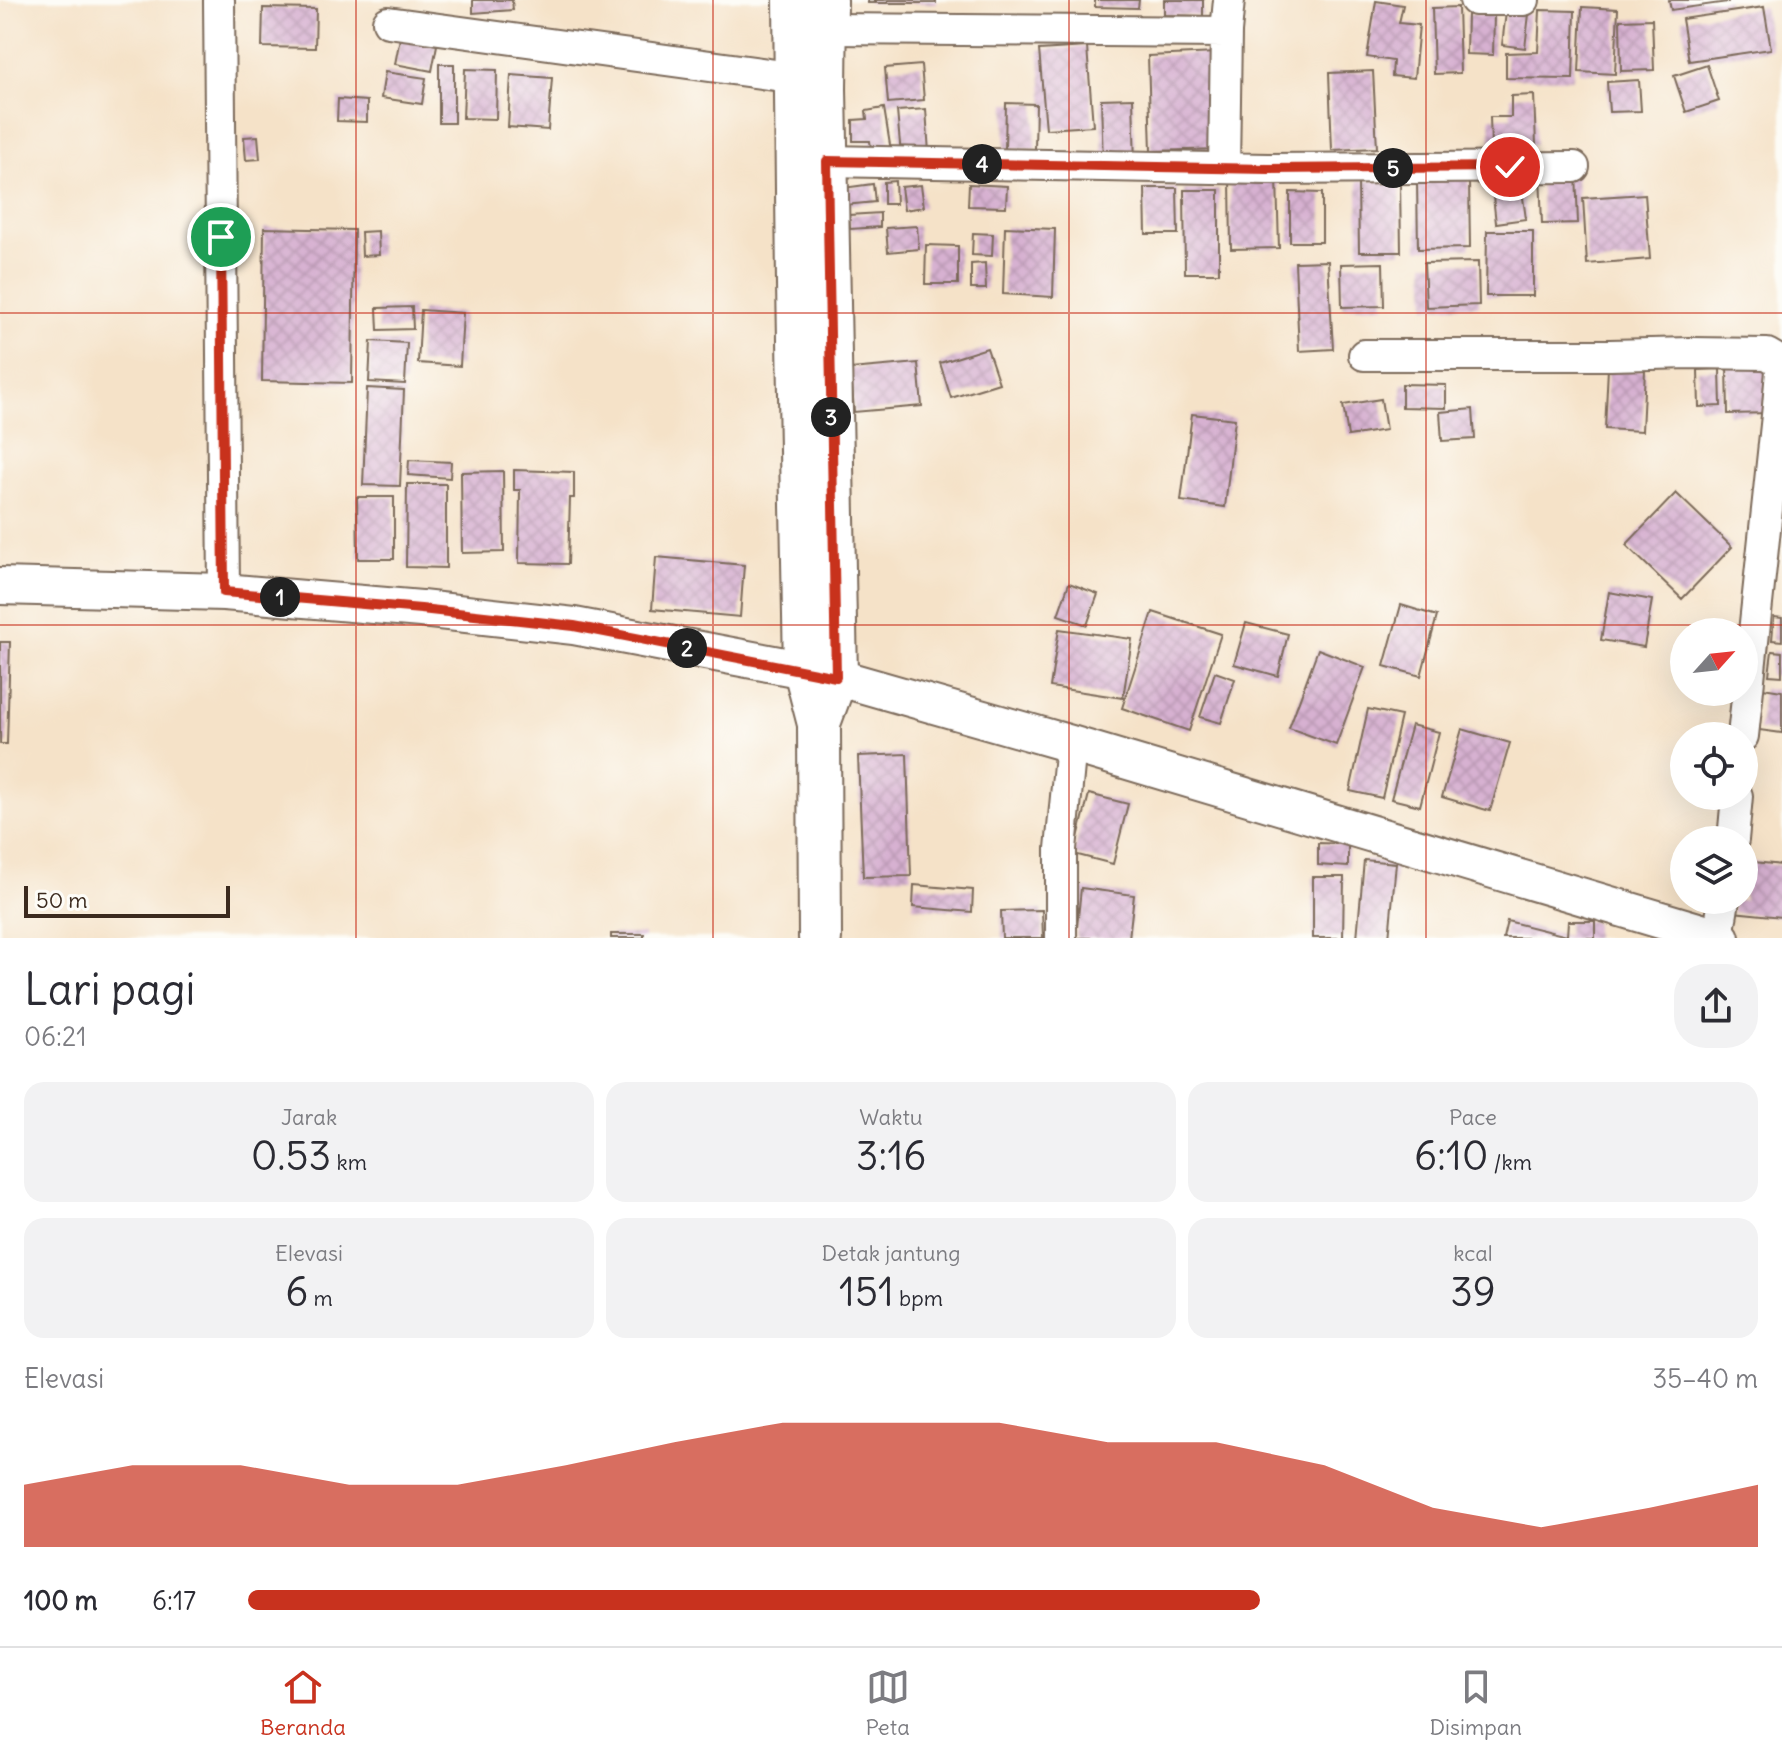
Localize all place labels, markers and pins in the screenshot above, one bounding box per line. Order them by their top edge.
pin [1476,133,1544,201]
pin: 4 [962,144,1002,184]
pin: 5 [1373,148,1413,188]
pin [187,203,255,271]
pin: 3 [811,397,851,437]
pin: 1 [260,577,300,617]
pin: 2 [667,628,707,668]

